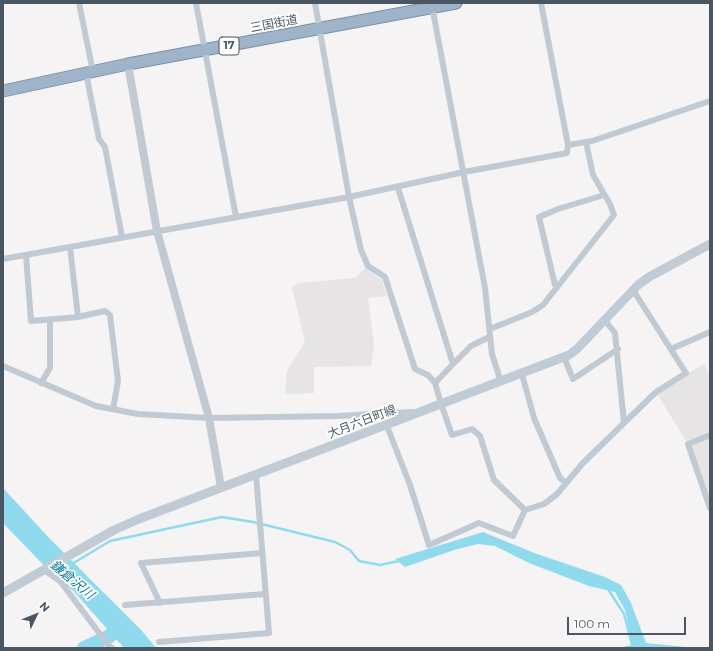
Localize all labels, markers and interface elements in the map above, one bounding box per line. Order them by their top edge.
street label: 三国街道 [249,12,299,36]
road number: 17 [219,37,239,55]
street label: 大月六日町線 [326,402,398,442]
water label: 鎌倉沢川 [47,557,97,603]
north arrow [16,595,56,635]
text: N [37,599,53,615]
scale bar [569,609,688,635]
text: 100 m [574,616,610,631]

